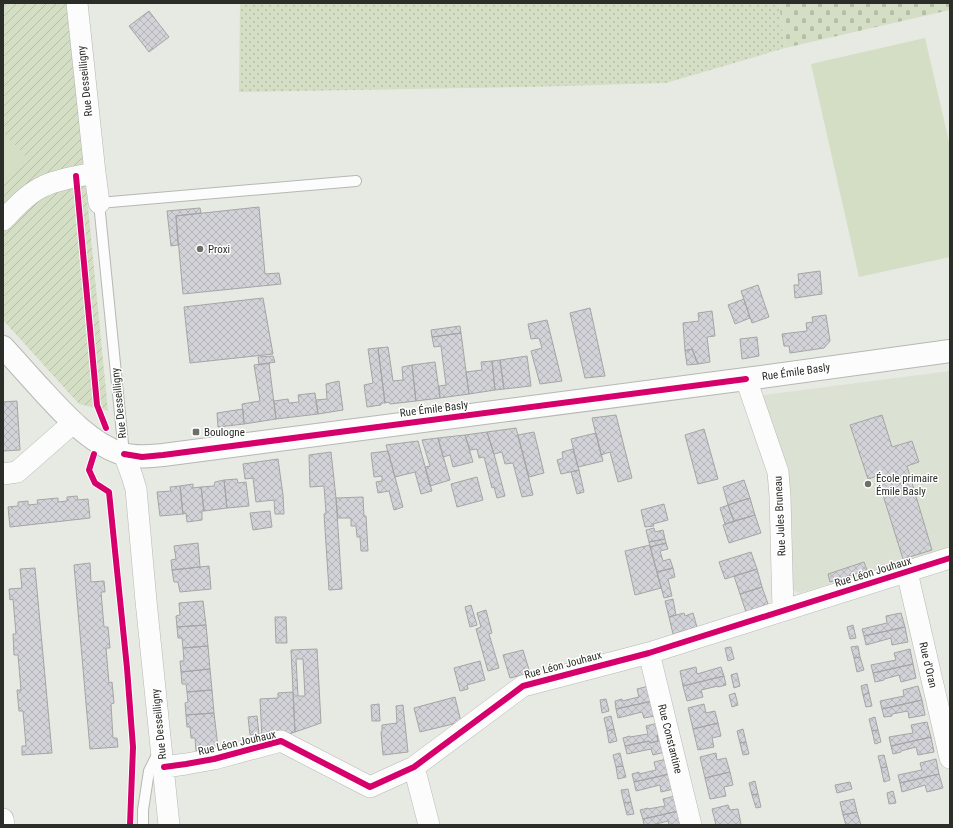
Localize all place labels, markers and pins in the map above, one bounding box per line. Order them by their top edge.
place label: Proxi [208,243,230,256]
marker: Proxi [195,244,205,254]
place label: Boulogne [204,426,245,439]
marker: Boulogne [191,427,201,437]
place label: École primaire Émile Basly [876,472,938,498]
marker: École primaire Émile Basly [863,479,873,489]

